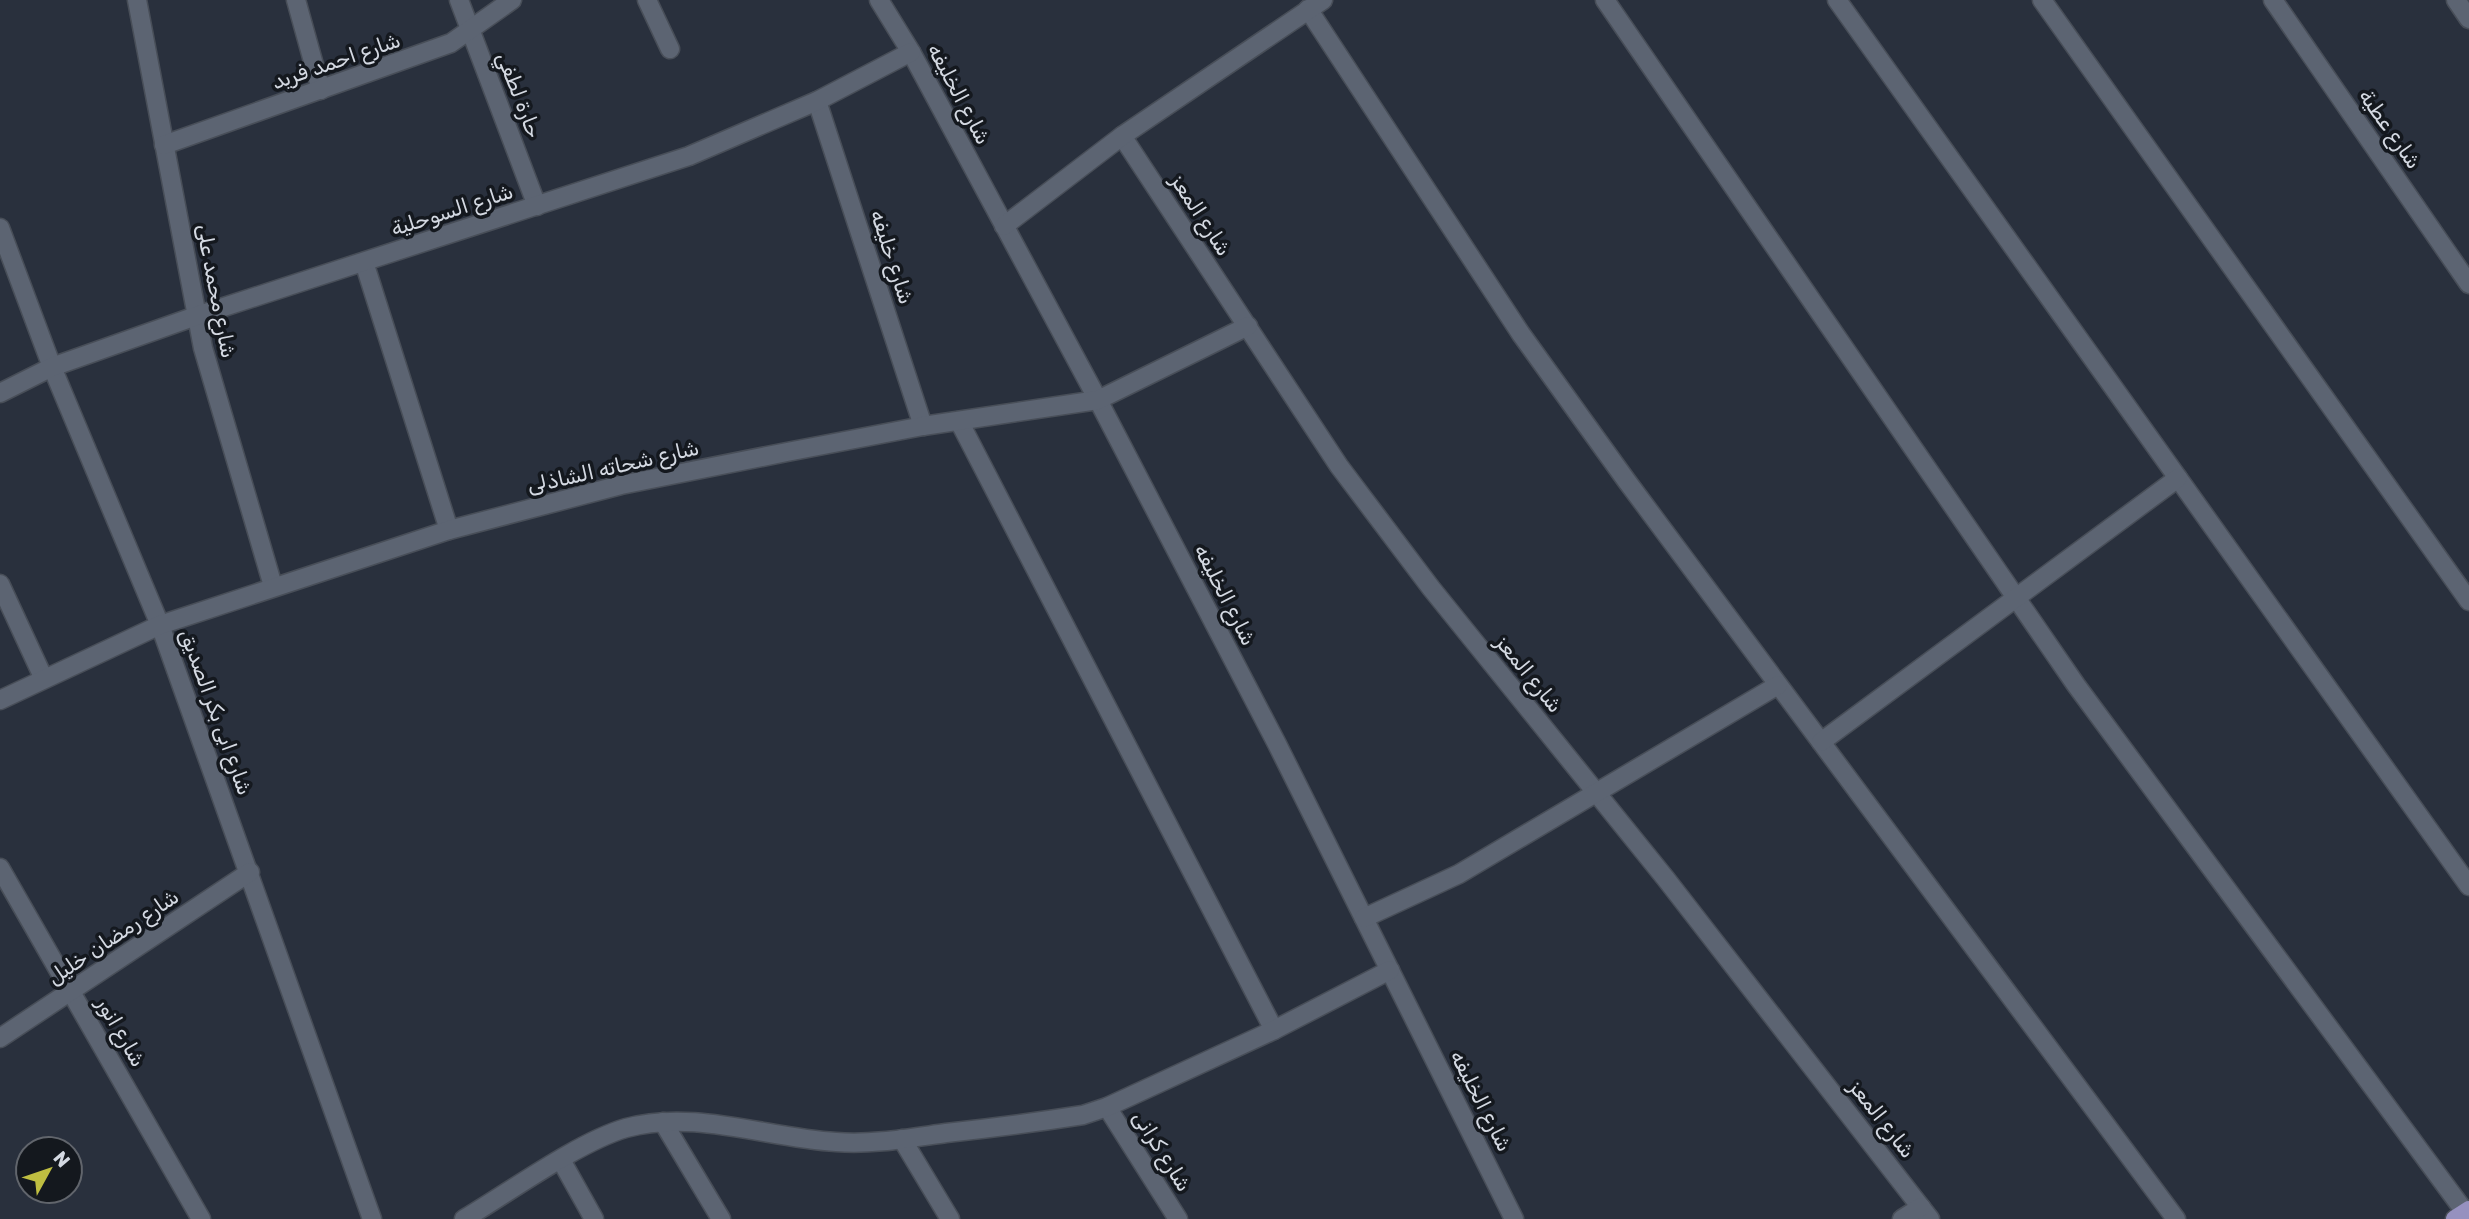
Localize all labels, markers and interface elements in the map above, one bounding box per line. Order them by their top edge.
street label: شارع احمد فريد [268,27,404,96]
street label: شارع الخليفه [921,39,996,149]
street label: حارة لطفي [488,48,547,143]
street label: شارع عطية [2352,84,2427,175]
street label: شارع المعز [1163,167,1237,261]
street label: شارع السوحلية [388,178,517,243]
street label: شارع خليفه [864,207,919,308]
street label: شارع محمد على [189,222,242,360]
street label: شارع شحاته الشاذلى [524,435,702,500]
street label: شارع الخليفه [1187,540,1262,651]
street label: شارع ابى بكر الصديق [173,625,258,799]
street label: شارع المعز [1488,628,1568,719]
street label: شارع رمضان خليل [42,883,184,991]
street label: شارع انور [89,991,151,1072]
street label: شارع الخليفه [1443,1046,1518,1157]
street label: شارع المعز [1841,1073,1921,1164]
street label: شارع كرانى [1126,1106,1197,1197]
north arrow [14,1135,84,1205]
text: N [48,1147,75,1172]

